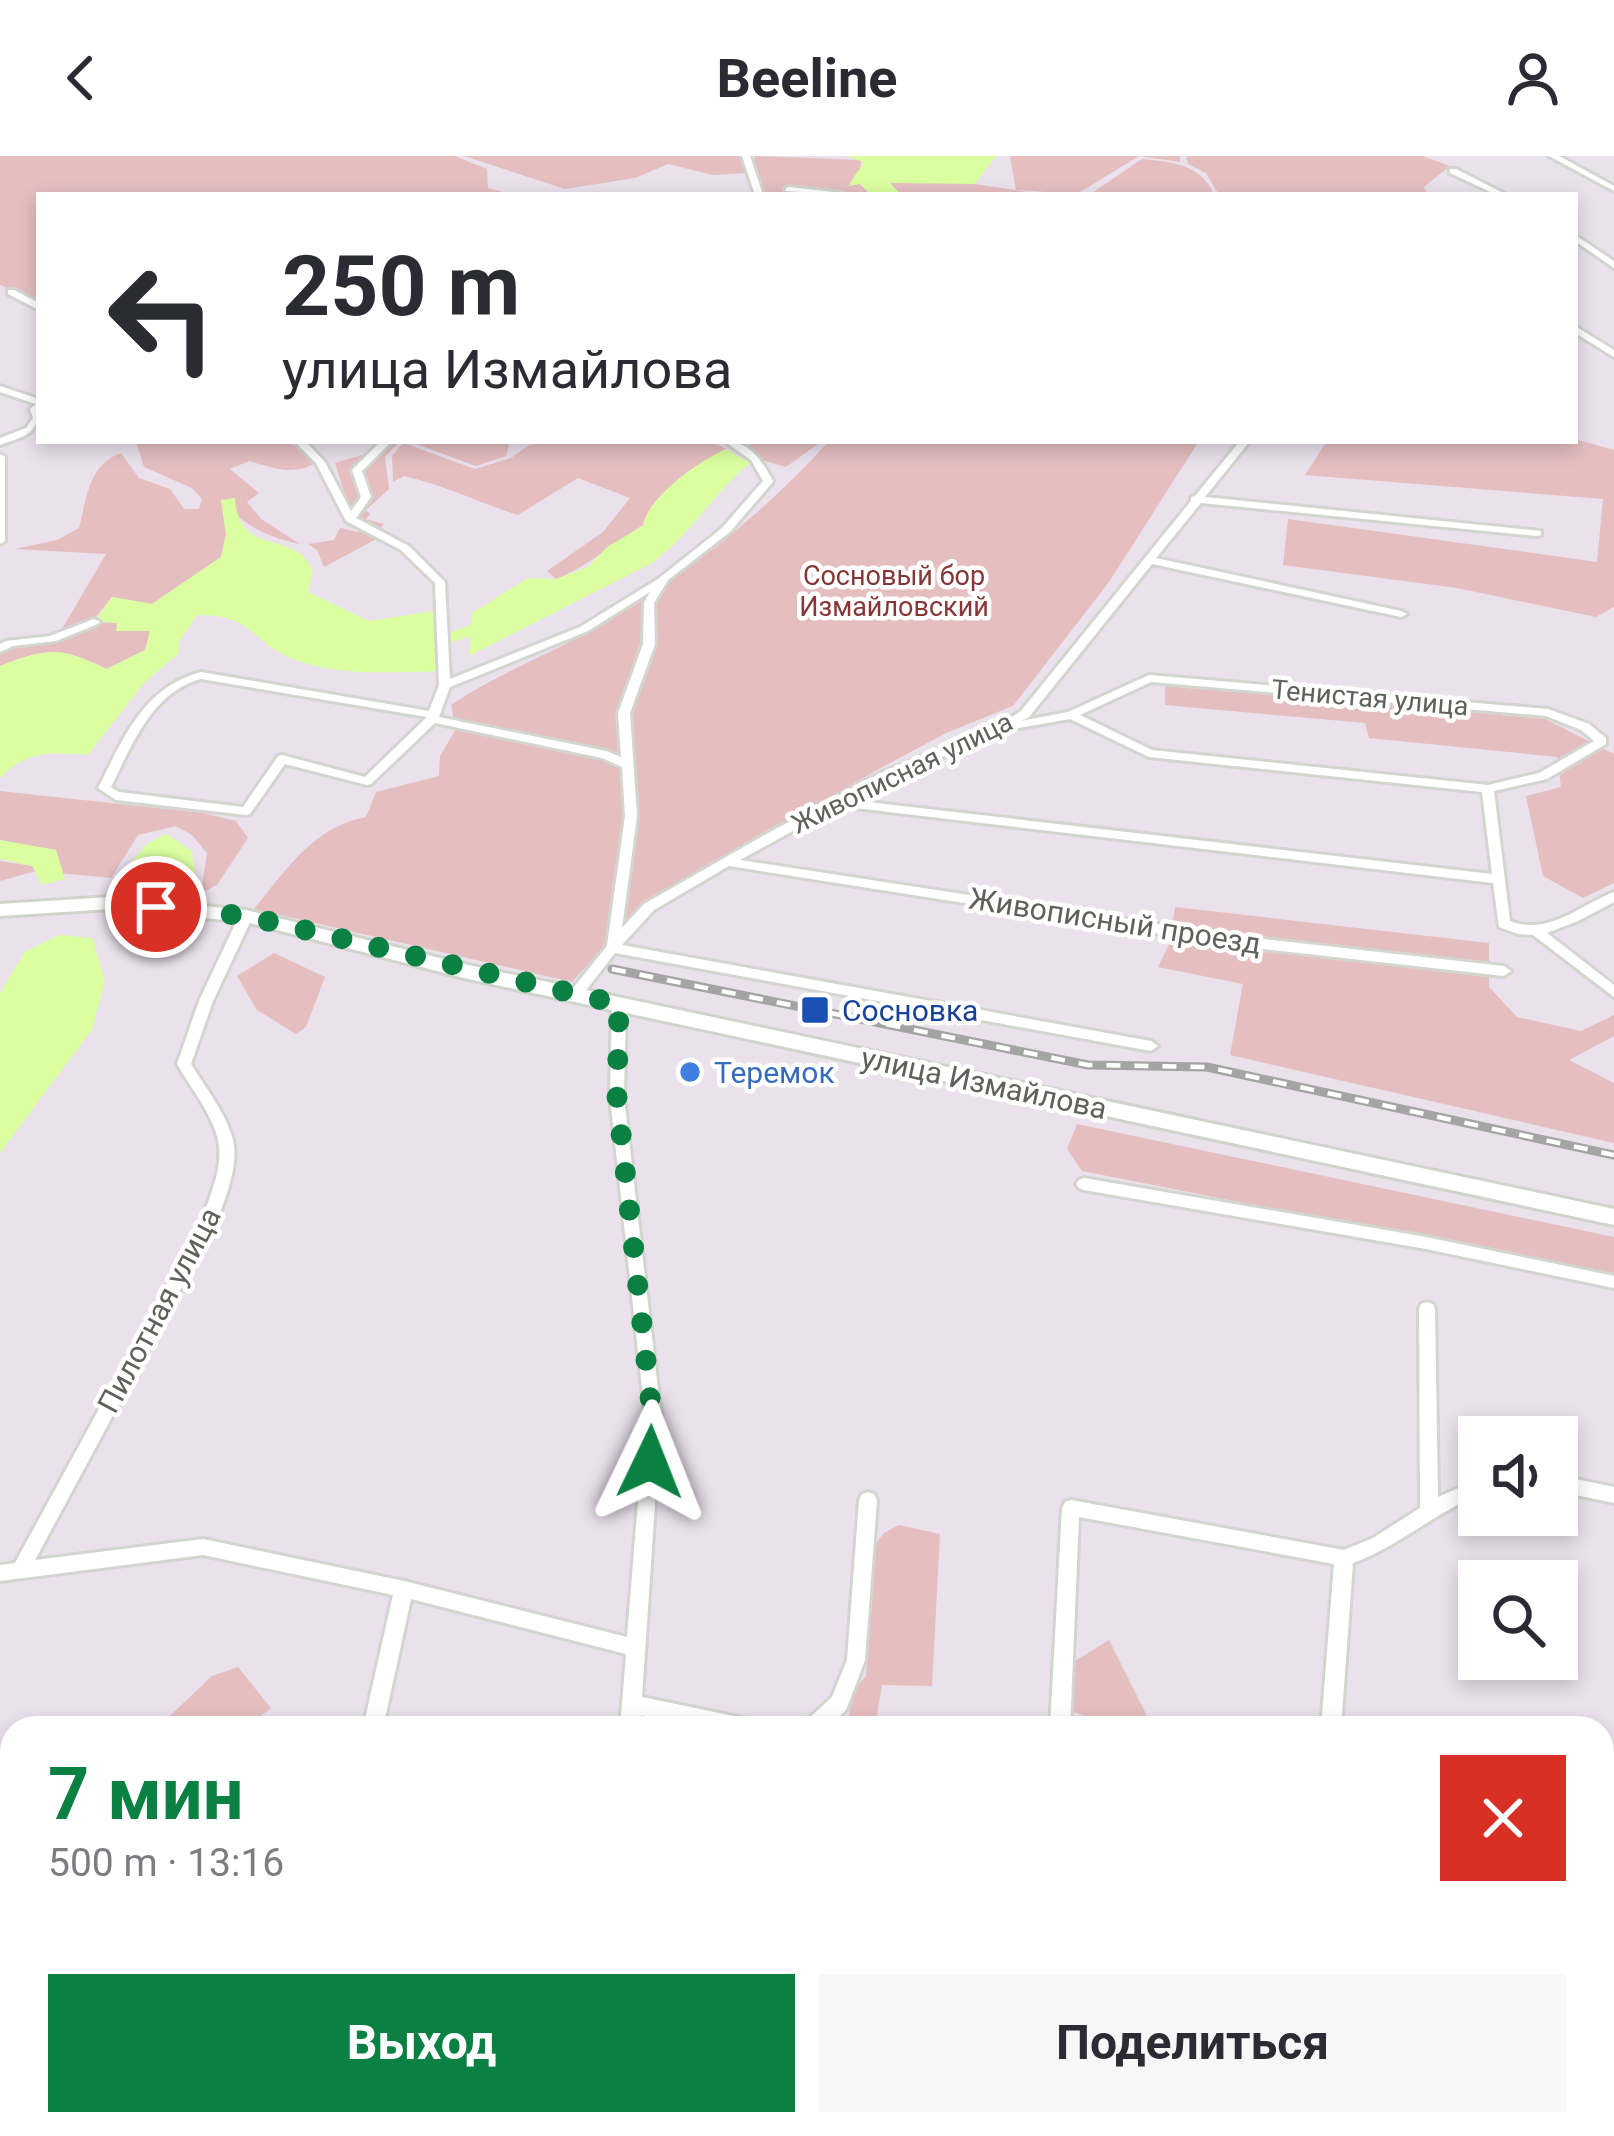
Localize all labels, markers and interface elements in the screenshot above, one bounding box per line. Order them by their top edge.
icon: back [48,45,114,111]
icon: person [1500,45,1566,111]
text: Beeline [717,47,897,110]
text: 250 m [282,237,520,336]
icon: left [84,240,240,396]
text: улица Измайлова [282,338,732,401]
park label: Сосновый бор Измайловский [799,560,989,623]
street label: Тенистая улица [1270,673,1470,723]
street label: Живописная улица [786,706,1018,840]
pin [105,856,207,958]
icon: arrive [123,874,189,940]
street label: Живописный проезд [967,881,1263,961]
place label: Сосновка [842,993,978,1028]
marker: Сосновка [799,994,831,1026]
street label: улица Измайлова [858,1040,1110,1126]
place label: Теремок [714,1055,835,1090]
marker: Теремок [677,1059,703,1085]
street label: Пилотная улица [90,1202,228,1418]
position arrow [587,1399,713,1525]
map controls [1458,1416,1578,1680]
button: sound [1458,1416,1578,1536]
button: search [1458,1560,1578,1680]
text: 7 мин [48,1752,243,1837]
button: close [1440,1755,1566,1881]
text: 500 m · 13:16 [48,1840,284,1886]
button: Выход [48,1974,795,2112]
button: Поделиться [819,1974,1566,2112]

